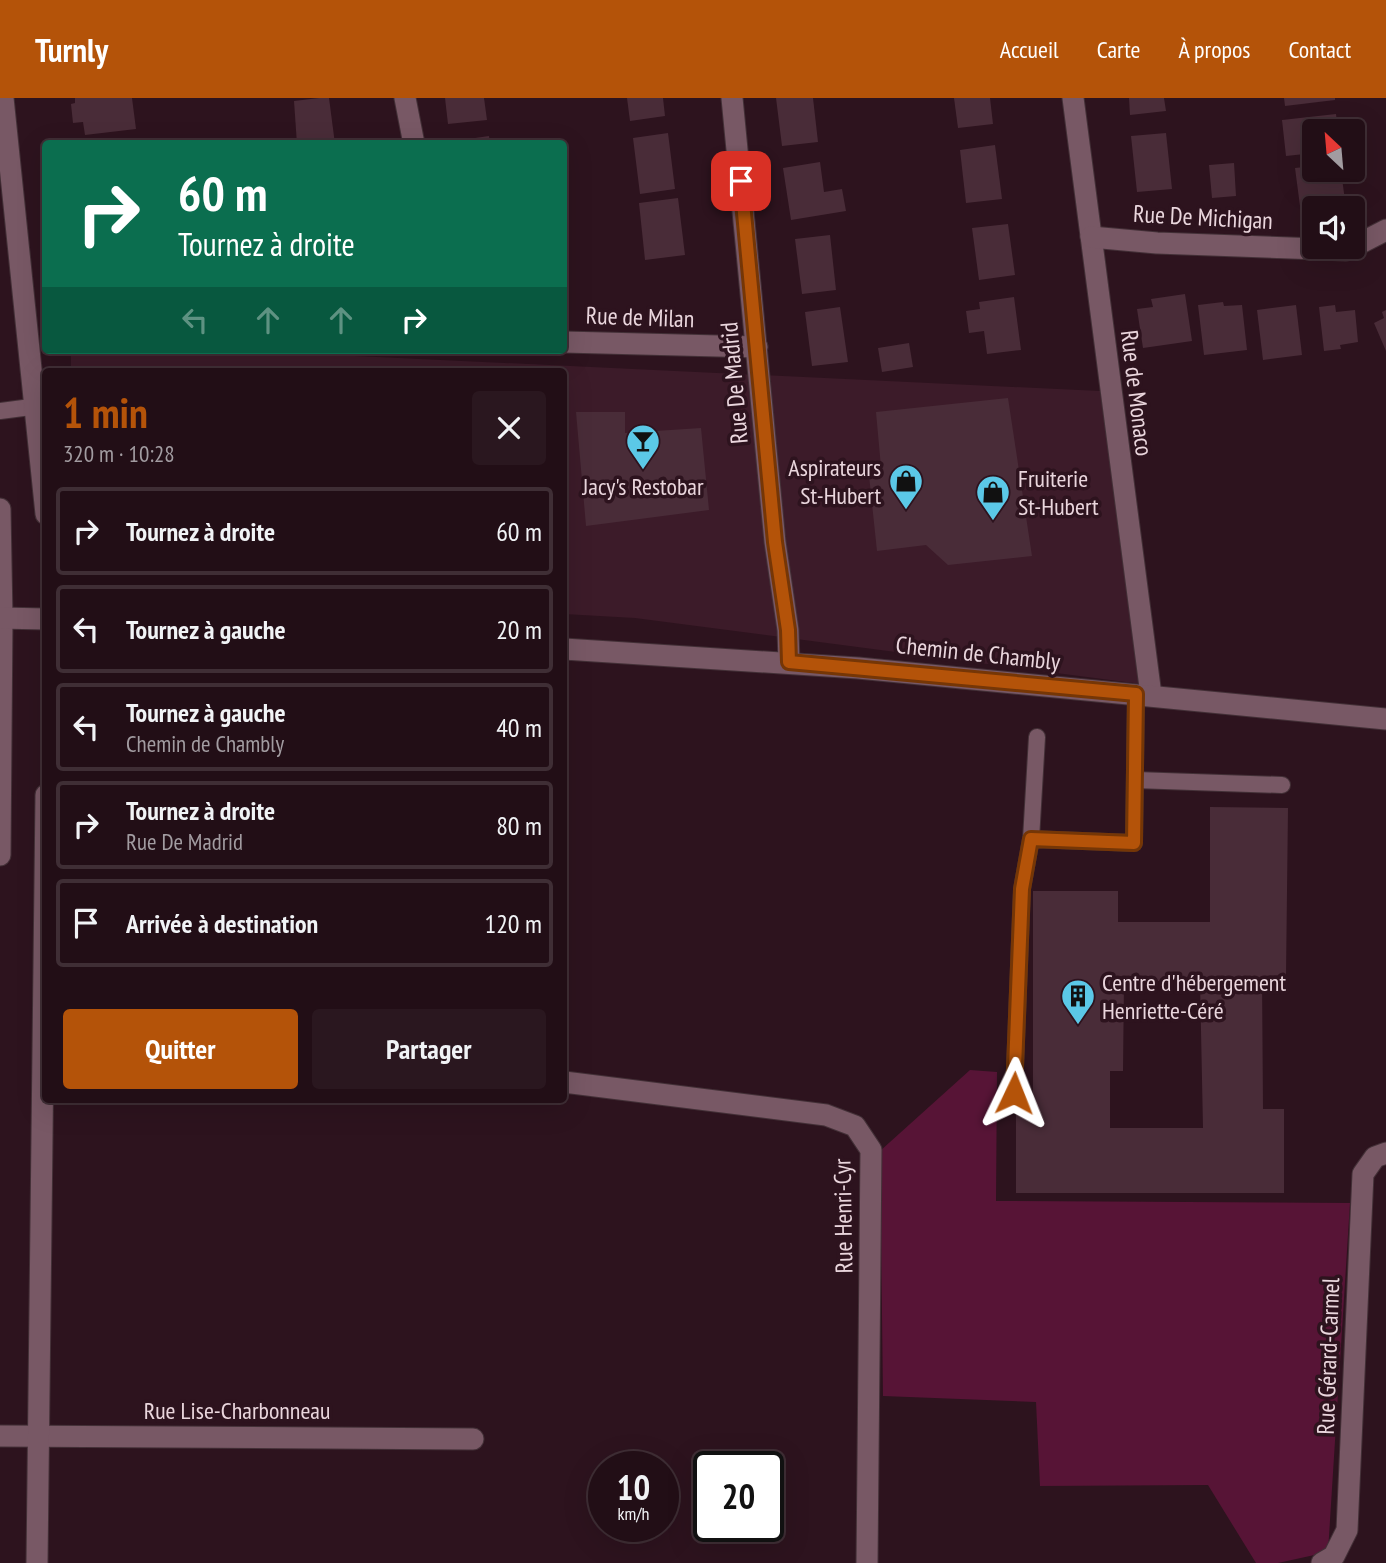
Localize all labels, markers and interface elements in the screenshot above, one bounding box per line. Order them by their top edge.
text: Turnly [35,28,108,71]
text: Accueil [1000,34,1059,65]
text: Carte [1097,34,1140,65]
text: À propos [1178,34,1250,65]
text: Contact [1288,34,1351,65]
north arrow [1302,119,1365,182]
map controls [1302,119,1365,259]
pin [711,151,771,211]
text: 60 m [178,161,267,225]
icon: arrive [722,162,760,200]
icon: right [63,168,154,259]
button: sound [1302,196,1365,259]
street label: Rue De Michigan [1132,198,1274,236]
text: Tournez à droite [178,223,355,265]
street label: Rue de Milan [585,300,695,334]
icon: left [176,301,214,339]
icon: ahead [249,301,287,339]
icon: ahead [322,301,360,339]
icon: right [395,301,433,339]
street label: Rue De Madrid [713,321,755,445]
street label: Rue de Monaco [1114,328,1160,458]
text: 1 min [63,385,148,440]
button: close [472,391,546,465]
bar icon: Jacy's Restobar [624,422,662,471]
text: 320 m · 10:28 [63,439,175,468]
place label: Aspirateurs St-Hubert [788,452,881,511]
shop icon: Aspirateurs St-Hubert [887,462,925,511]
place label: Fruiterie St-Hubert [1018,463,1099,522]
place label: Jacy's Restobar [582,471,704,502]
shop icon: Fruiterie St-Hubert [974,473,1012,522]
icon: right [67,512,105,550]
text: Tournez à droite [126,515,275,548]
text: 60 m [496,515,542,548]
icon: left [67,610,105,648]
text: Tournez à gauche [126,613,286,646]
text: 20 m [496,613,542,646]
street label: Chemin de Chambly [894,629,1062,677]
text: Tournez à gauche [126,696,286,729]
icon: left [67,708,105,746]
text: 40 m [496,711,542,744]
text: Chemin de Chambly [126,729,284,758]
text: Tournez à droite [126,794,275,827]
icon: right [67,806,105,844]
text: 80 m [496,809,542,842]
text: Rue De Madrid [126,827,243,856]
icon: arrive [67,904,105,942]
text: Arrivée à destination [126,907,318,940]
text: 120 m [484,907,542,940]
place label: Centre d'hébergement Henriette-Céré [1102,967,1286,1026]
building icon: Centre d'hébergement Henriette-Céré [1059,977,1097,1026]
button: Quitter [63,1009,298,1089]
button: Partager [312,1009,546,1089]
position arrow [977,1056,1051,1130]
street label: Rue Henri-Cyr [826,1158,859,1274]
street label: Rue Gérard-Carmel [1310,1277,1346,1435]
street label: Rue Lise-Charbonneau [144,1395,330,1426]
speed limit sign: 20 [693,1451,784,1542]
text: 10 [617,1464,650,1510]
text: km/h [618,1502,649,1525]

